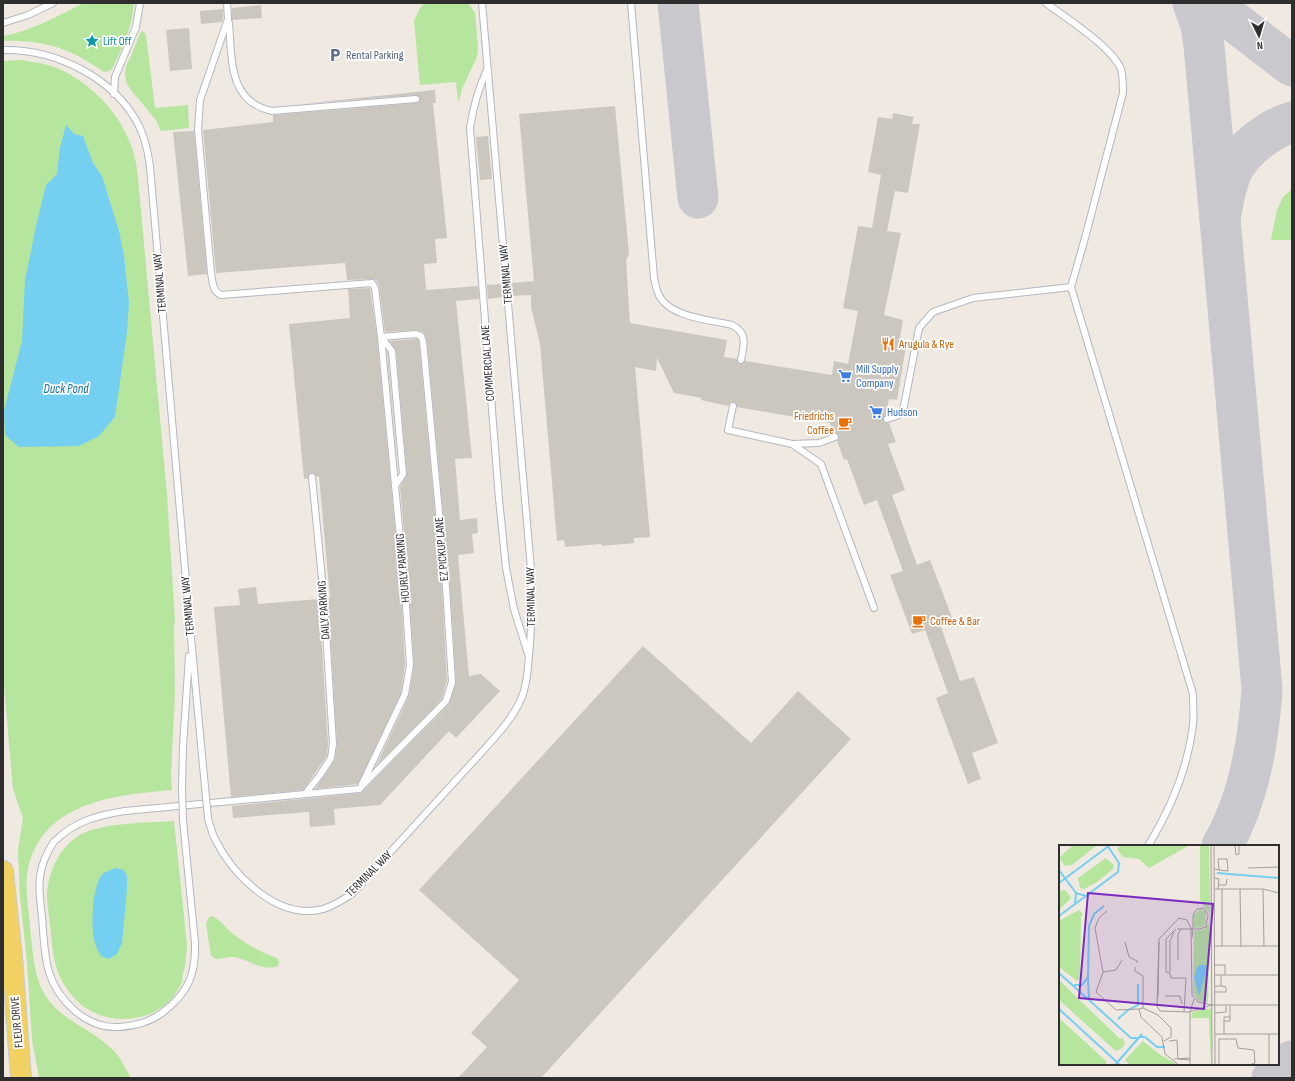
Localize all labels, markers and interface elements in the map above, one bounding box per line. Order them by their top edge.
north arrow [1239,16,1279,56]
place icon: Lift Off [84,33,100,49]
place label: Lift Off [103,34,132,49]
text: N [1256,39,1263,52]
parking icon: Rental Parking [327,47,343,63]
place label: Rental Parking [346,48,404,63]
street label: TERMINAL WAY [496,244,516,304]
street label: TERMINAL WAY [150,253,170,313]
street label: COMMERCIAL LANE [478,324,498,402]
restaurant icon: Arugula & Rye [880,336,896,352]
place label: Arugula & Rye [898,337,954,352]
place label: Mill Supply Company [856,362,899,391]
supermarket icon: Mill Supply Company [837,368,853,384]
water label: Duck Pond [44,381,89,397]
supermarket icon: Hudson [868,404,884,420]
place label: Hudson [887,405,918,420]
place label: Friedrichs Coffee [794,409,834,438]
cafe icon: Friedrichs Coffee [837,415,853,431]
street label: EZ PICKUP LANE [432,516,452,582]
street label: HOURLY PARKING [392,533,414,603]
street label: TERMINAL WAY [523,567,539,627]
street label: TERMINAL WAY [178,576,198,636]
street label: DAILY PARKING [314,580,334,640]
cafe icon: Coffee & Bar [911,613,927,629]
place label: Coffee & Bar [930,614,981,629]
inset map [1059,845,1279,1065]
street label: TERMINAL WAY [343,848,395,900]
street label: FLEUR DRIVE [7,996,27,1048]

